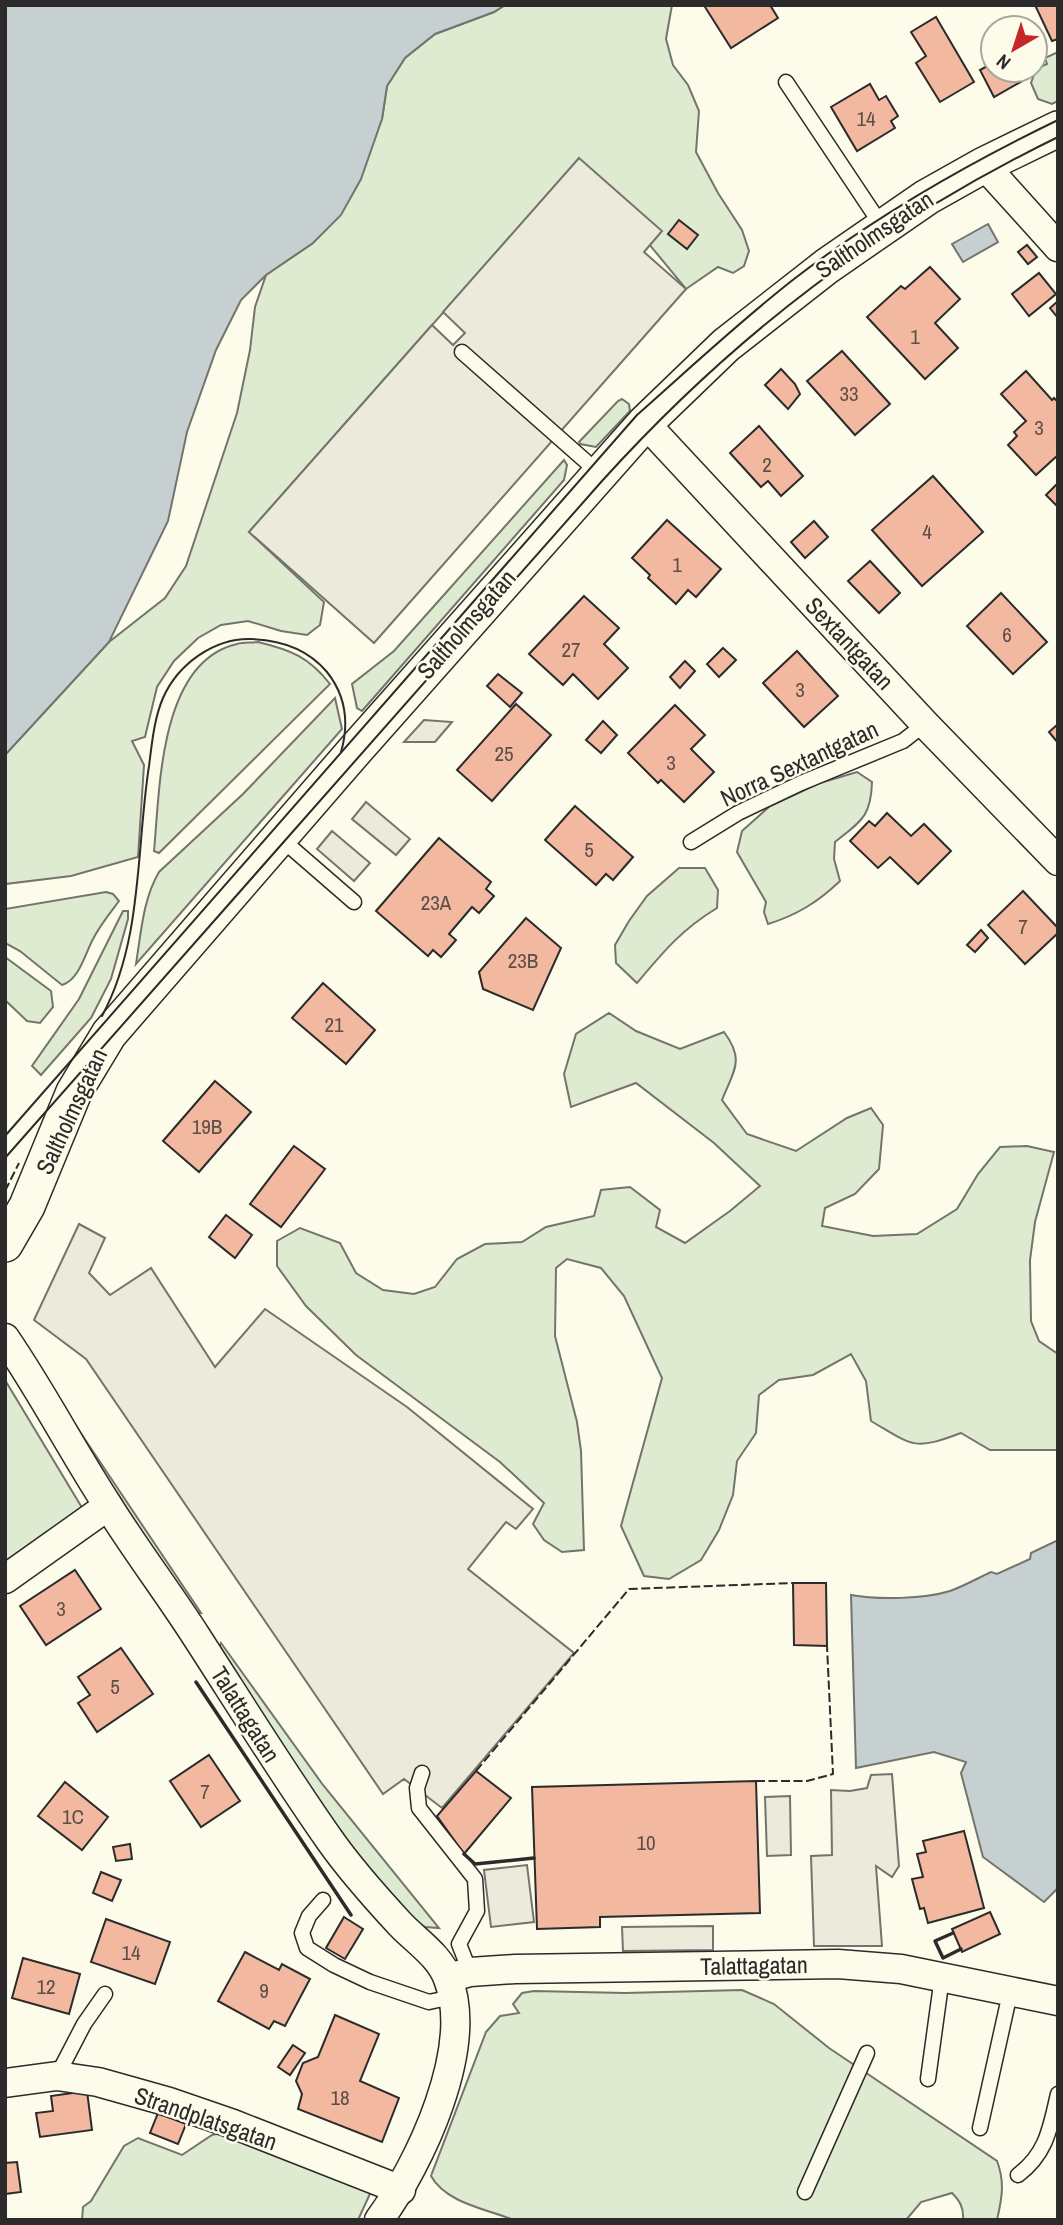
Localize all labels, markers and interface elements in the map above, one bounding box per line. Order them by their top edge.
north arrow [979,14,1049,84]
text: N [991,49,1016,76]
house number: 14 [856,104,876,133]
street label: Saltholmsgatan [809,183,939,285]
house number: 1 [910,322,920,351]
house number: 33 [839,379,859,408]
house number: 3 [1034,413,1044,442]
house number: 2 [762,450,772,479]
house number: 4 [922,517,932,546]
house number: 1 [672,550,682,579]
street label: Saltholmsgatan [409,562,523,686]
street label: Sextantgatan [799,590,901,696]
house number: 6 [1002,620,1012,649]
house number: 27 [561,635,581,664]
house number: 3 [795,675,805,704]
street label: Norra Sextantgatan [715,712,883,814]
house number: 25 [494,739,514,768]
house number: 3 [666,748,676,777]
house number: 5 [584,835,594,864]
house number: 23A [421,888,452,917]
house number: 7 [1018,912,1028,941]
house number: 23B [508,946,538,975]
house number: 21 [324,1010,344,1039]
street label: Saltholmsgatan [28,1043,114,1179]
house number: 19B [192,1112,222,1141]
house number: 3 [56,1594,66,1623]
street label: Talattagatan [204,1660,288,1768]
house number: 5 [110,1672,120,1701]
house number: 7 [200,1777,210,1806]
house number: 1C [62,1802,84,1831]
house number: 10 [636,1828,656,1857]
house number: 14 [121,1938,141,1967]
street label: Talattagatan [700,1948,808,1982]
house number: 12 [36,1972,56,2001]
house number: 9 [259,1976,269,2005]
street label: Strandplatsgatan [130,2079,282,2157]
house number: 18 [330,2083,350,2112]

